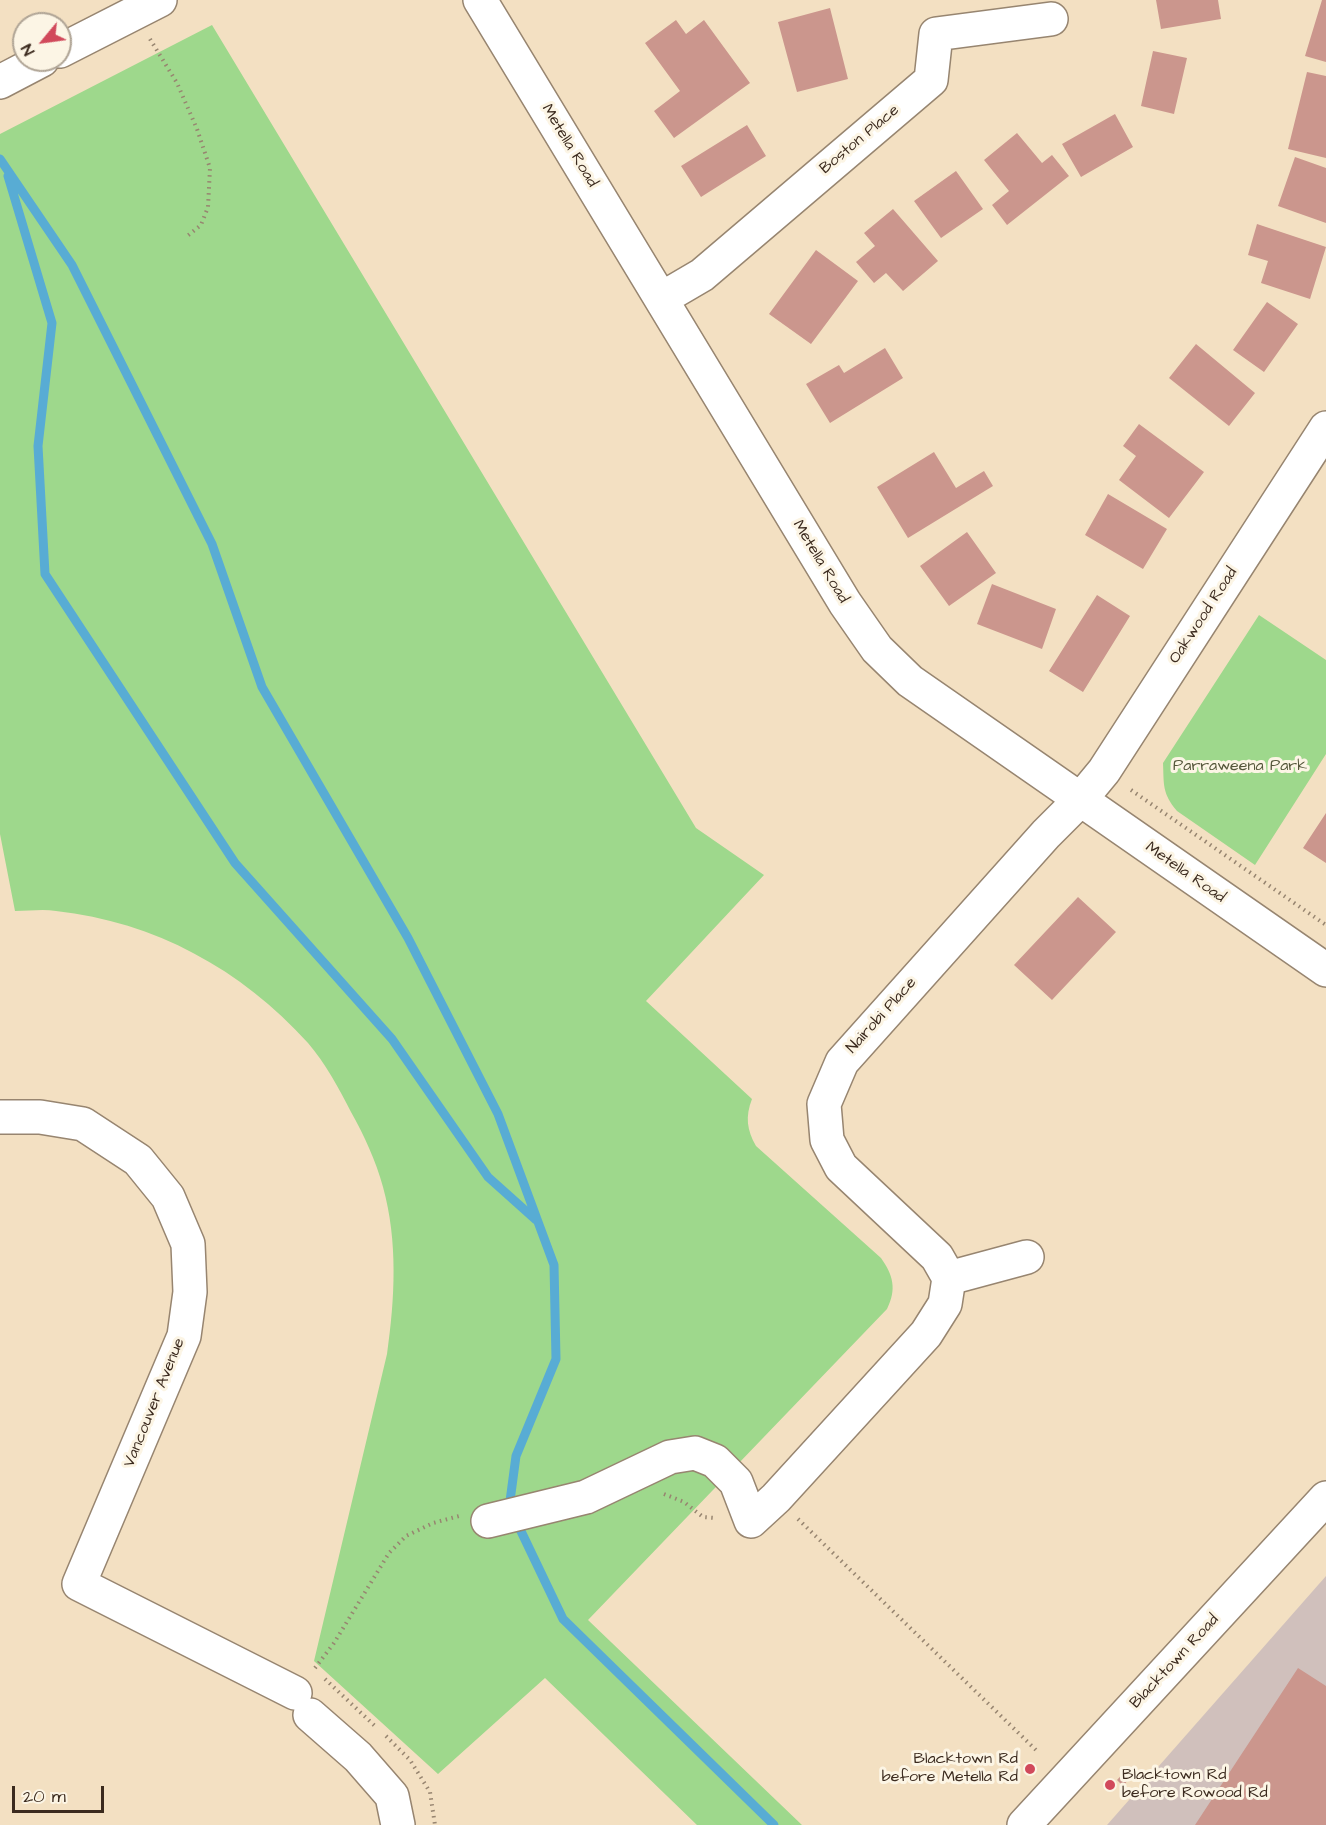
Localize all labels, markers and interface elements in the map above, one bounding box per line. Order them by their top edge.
north arrow [12,12,72,72]
text: N [16,40,40,59]
street label: Metella Road [537,101,601,191]
street label: Boston Place [816,101,904,179]
street label: Metella Road [788,517,852,607]
street label: Oakwood Road [1166,564,1242,668]
park label: Parraweena Park [1173,757,1307,777]
street label: Metella Road [1141,838,1229,908]
street label: Nairobi Place [843,974,921,1058]
street label: Vancouver Avenue [120,1336,190,1470]
street label: Blacktown Road [1127,1611,1223,1713]
place label: Blacktown Rd before Metella Rd [882,1750,1018,1788]
marker: Blacktown Rd before Metella Rd [1023,1762,1037,1776]
place label: Blacktown Rd before Rowood Rd [1122,1766,1268,1804]
scale bar [15,1774,106,1812]
marker: Blacktown Rd before Rowood Rd [1103,1778,1117,1792]
text: 20 m [23,1784,66,1809]

